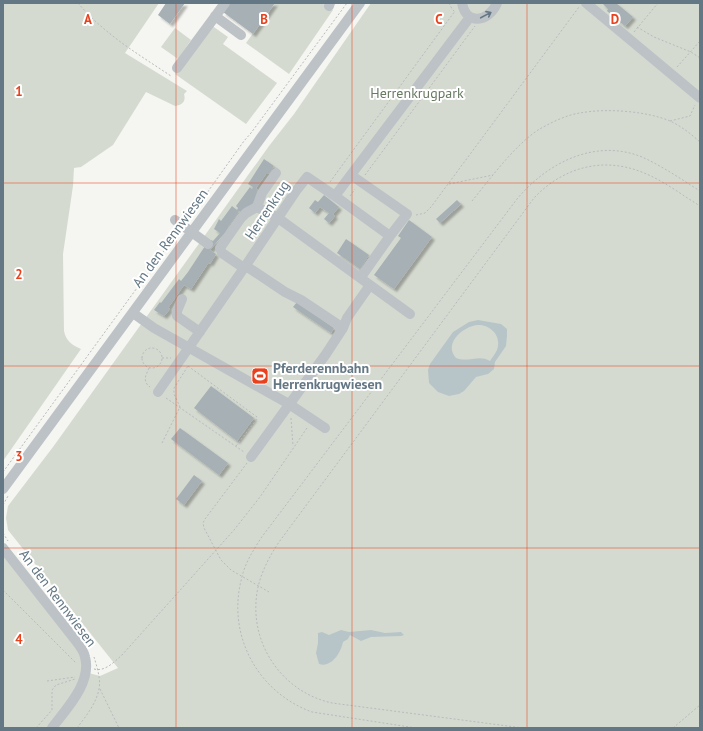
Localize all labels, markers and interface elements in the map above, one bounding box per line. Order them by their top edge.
text: A [84,11,92,28]
text: B [260,11,268,28]
text: C [435,11,443,28]
one-way arrow [480,11,492,18]
text: D [611,11,619,28]
text: 1 [15,83,23,100]
park label: Herrenkrugpark [370,84,464,102]
street label: Herrenkrug [241,177,293,243]
street label: An den Rennwiesen [128,185,212,291]
text: 2 [15,266,23,283]
place label: Pferderennbahn Herrenkrugwiesen [273,359,382,393]
sports icon: Pferderennbahn Herrenkrugwiesen [250,366,270,386]
text: 3 [15,448,23,465]
street label: An den Rennwiesen [15,546,101,650]
text: 4 [15,631,23,648]

